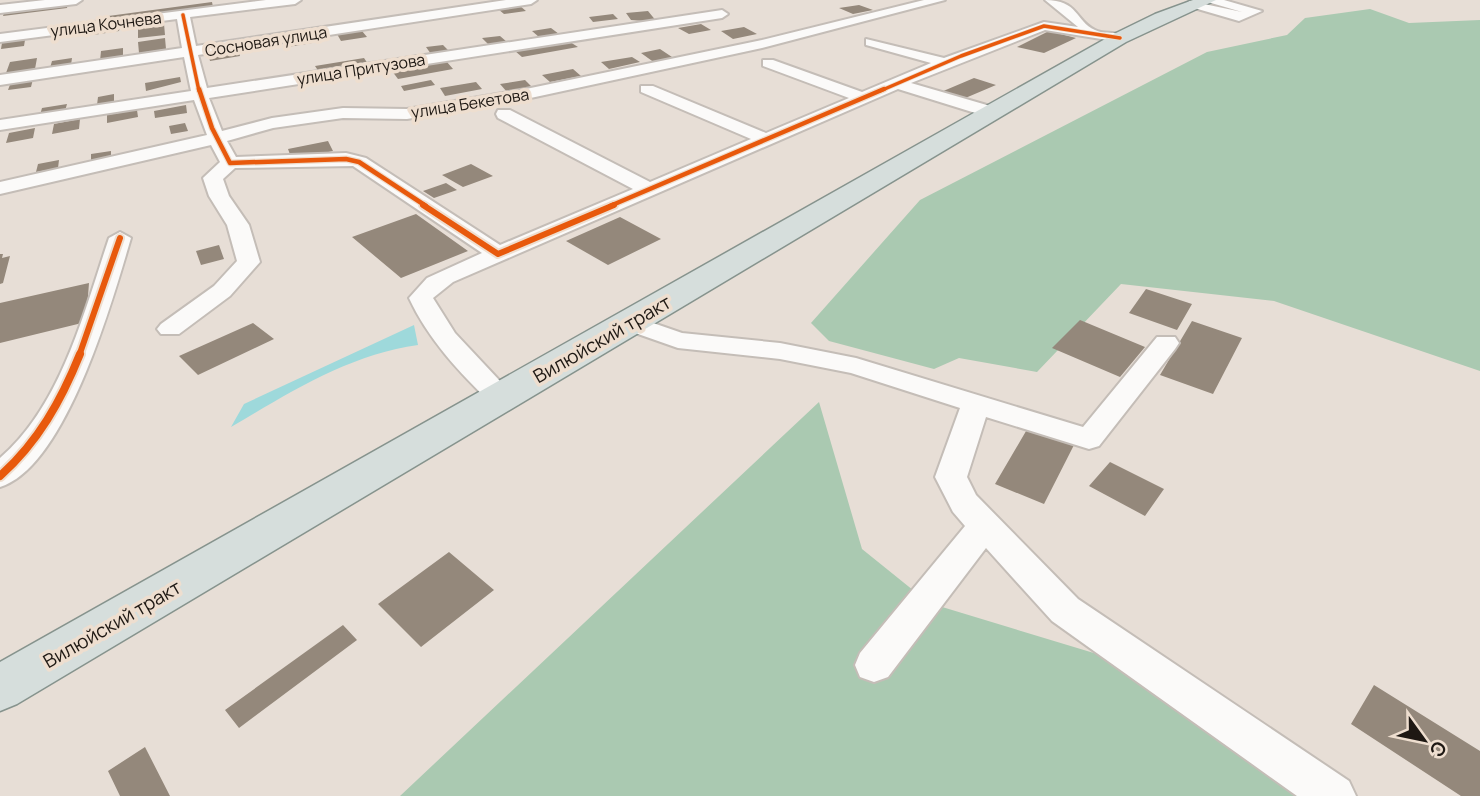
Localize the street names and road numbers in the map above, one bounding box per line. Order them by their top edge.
street label: улица Кочнева [49,6,163,42]
street label: Сосновая улица [203,20,329,62]
street label: улица Притузова [295,48,427,90]
street label: улица Бекетова [409,83,531,123]
street label: Вилюйский тракт [528,289,676,389]
street label: Вилюйский тракт [38,574,186,674]

